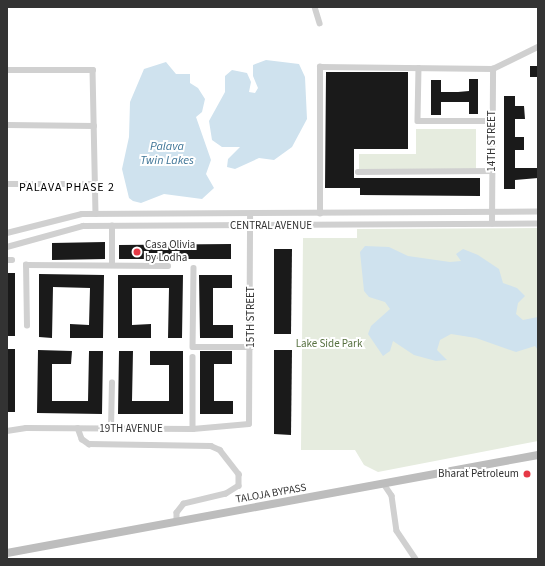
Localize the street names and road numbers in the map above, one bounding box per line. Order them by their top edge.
street label: 14TH STREET [485,110,499,172]
street label: CENTRAL AVENUE [230,219,312,233]
street label: 15TH STREET [244,286,258,348]
street label: 19TH AVENUE [99,422,163,436]
street label: TALOJA BYPASS [235,481,307,507]

